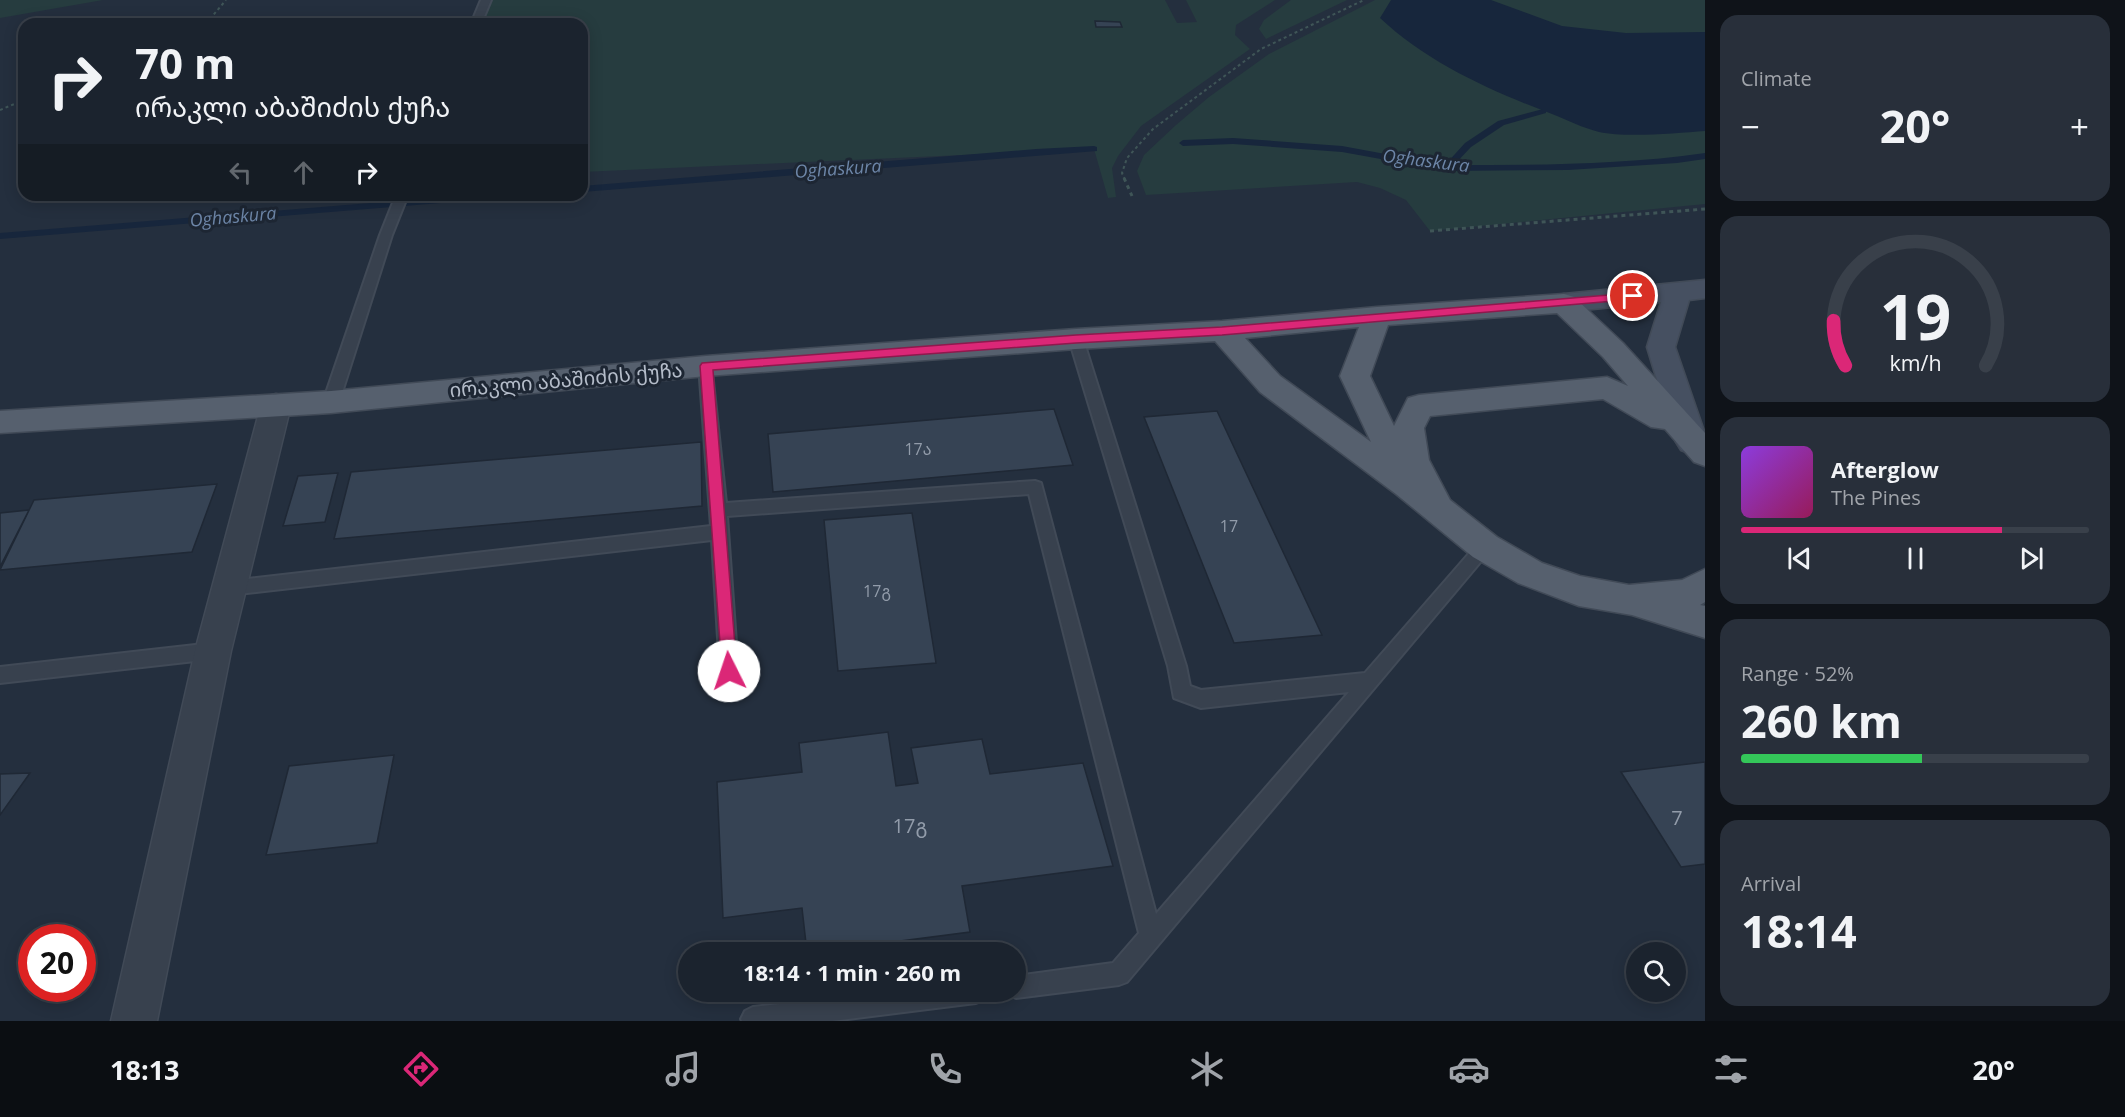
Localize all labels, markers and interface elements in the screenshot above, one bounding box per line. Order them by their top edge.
text: 70 m [135,34,235,91]
icon: right [36,42,114,120]
text: Climate [1741,65,1812,92]
text: ირაკლი აბაშიძის ქუჩა [135,88,450,125]
text: 20° [1880,95,1950,156]
text: − [1741,104,1760,149]
text: + [2070,104,2089,149]
water label: Oghaskura [1381,143,1471,177]
water label: Oghaskura [794,153,882,183]
icon: left [224,156,257,189]
icon: ahead [287,156,320,189]
icon: right [350,156,383,189]
water label: Oghaskura [188,200,277,232]
pin [1607,270,1658,321]
text: 19 [1879,273,1951,358]
icon: arrive [1616,279,1649,312]
text: km/h [1889,349,1941,378]
street label: ირაკლი აბაშიძის ქუჩა [448,356,683,403]
house number: 17ა [904,438,932,460]
text: Afterglow [1831,454,1939,484]
text: The Pines [1831,484,1921,511]
house number: 17 [1220,515,1238,537]
icon: previous [1783,542,1816,575]
icon: pause [1899,542,1932,575]
icon: next [2015,542,2048,575]
house number: 17გ [863,580,891,602]
position arrow [697,639,761,703]
text: Range · 52% [1741,660,1854,687]
text: 260 km [1741,690,1902,751]
house number: 7 [1671,804,1683,831]
house number: 17გ [893,812,927,839]
text: Arrival [1741,870,1801,897]
text: 18:14 [1741,900,1857,961]
speed limit sign: 20 [18,924,96,1002]
map controls [1626,942,1686,1002]
button: search [1626,942,1686,1002]
text: 18:14 · 1 min · 260 m [743,957,961,987]
icon: directions [400,1048,442,1090]
icon: music [662,1048,704,1090]
icon: phone [924,1048,966,1090]
icon: climate [1186,1048,1228,1090]
icon: car [1448,1048,1490,1090]
icon: filters [1710,1048,1752,1090]
text: 18:13 [110,1051,180,1088]
text: 20° [1972,1051,2015,1088]

